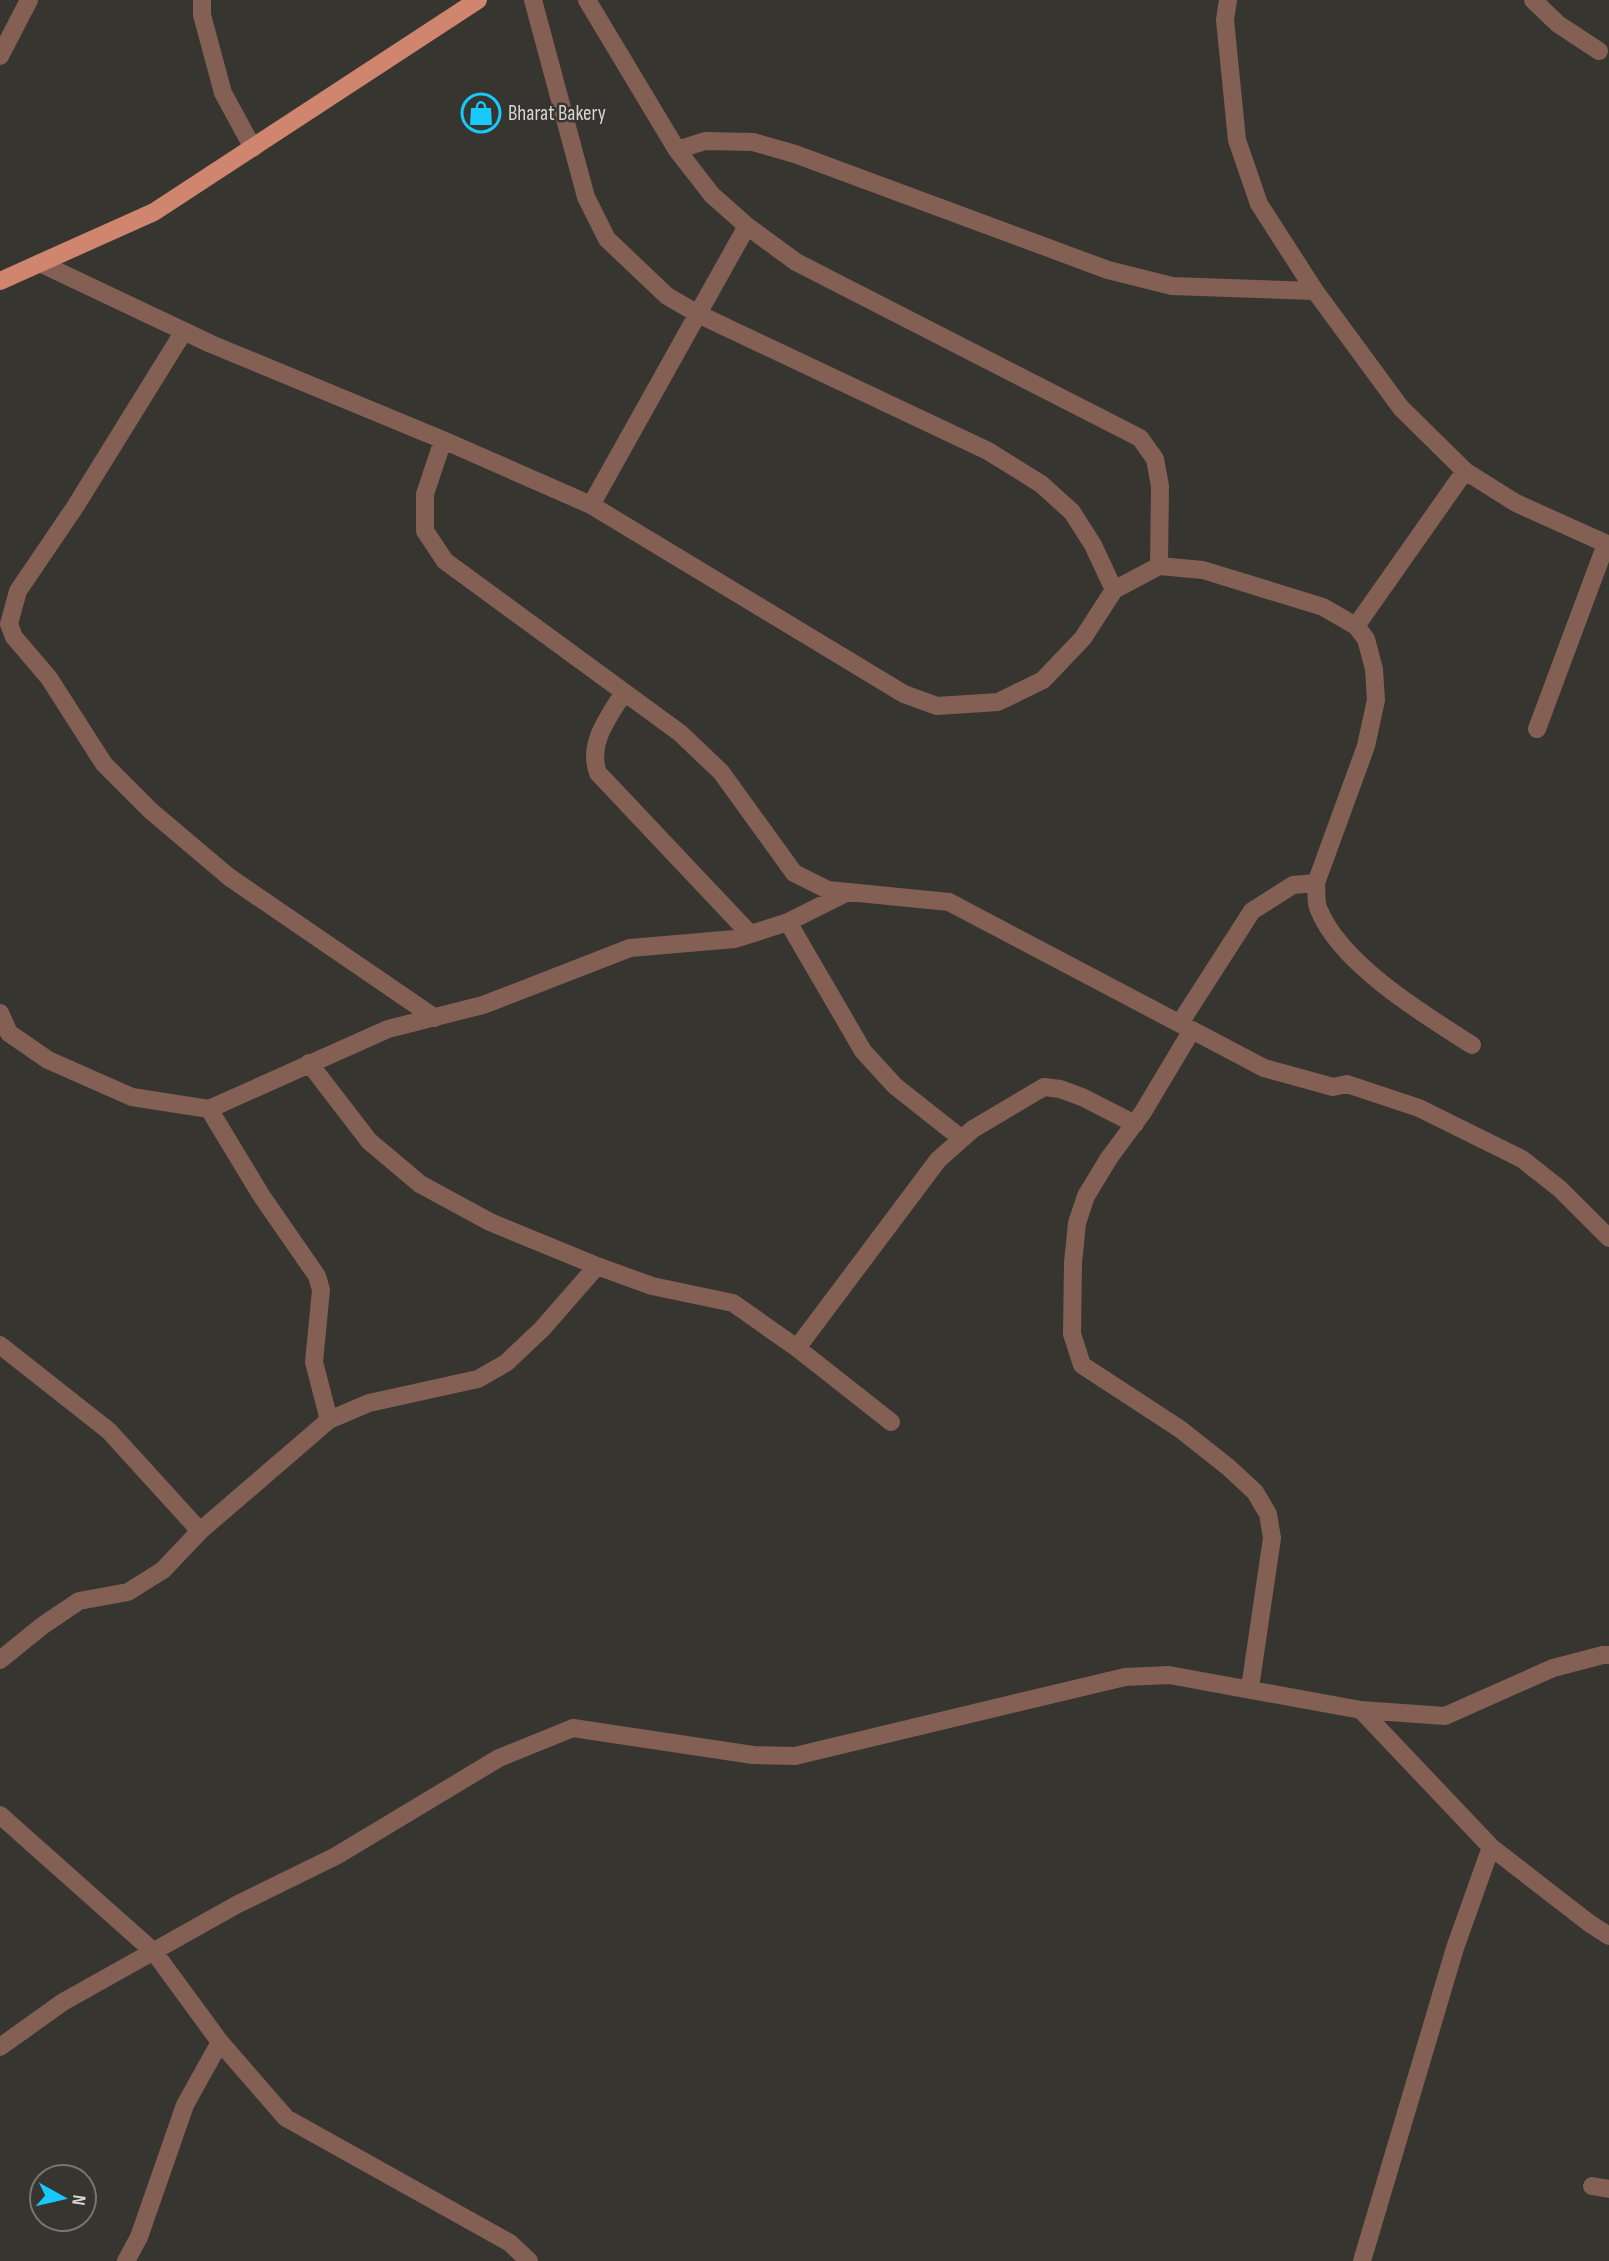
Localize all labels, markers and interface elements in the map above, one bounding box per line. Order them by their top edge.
shop icon: Bharat Bakery [460,92,502,134]
place label: Bharat Bakery [508,101,606,126]
north arrow [28,2163,98,2233]
text: N [66,2194,90,2207]

